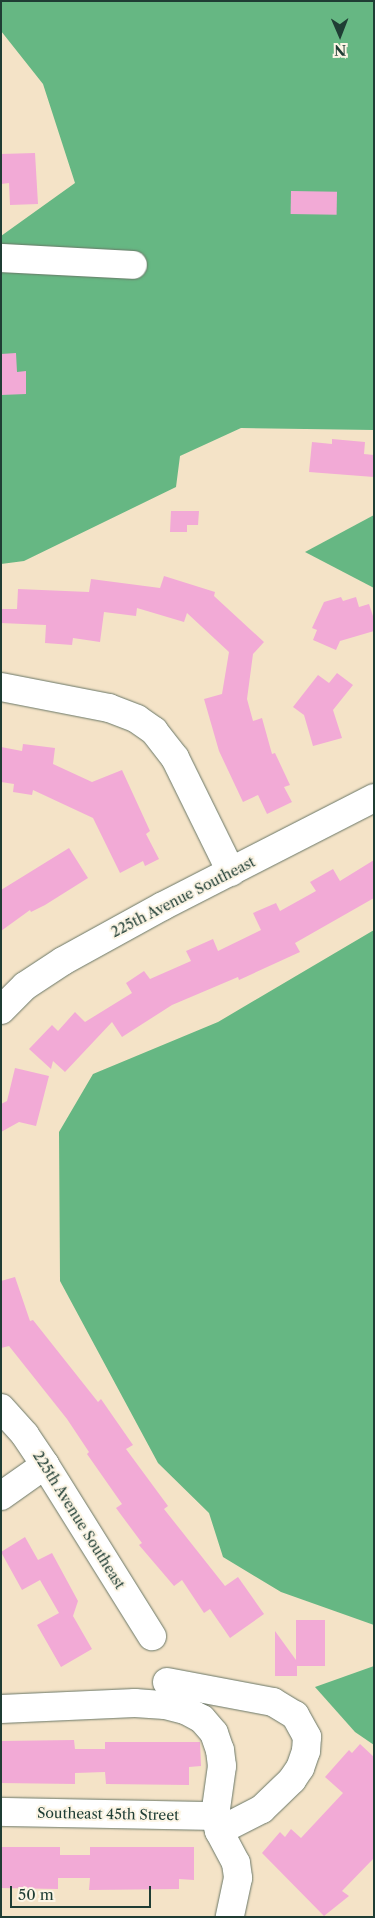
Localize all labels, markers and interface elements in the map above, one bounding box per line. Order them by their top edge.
north arrow [315,10,365,60]
text: N [334,41,347,59]
street label: 225th Avenue Southeast [108,853,258,941]
street label: 225th Avenue Southeast [29,1448,129,1592]
street label: Southeast 45th Street [37,1804,179,1824]
scale bar [12,1876,154,1908]
text: 50 m [18,1885,54,1904]

